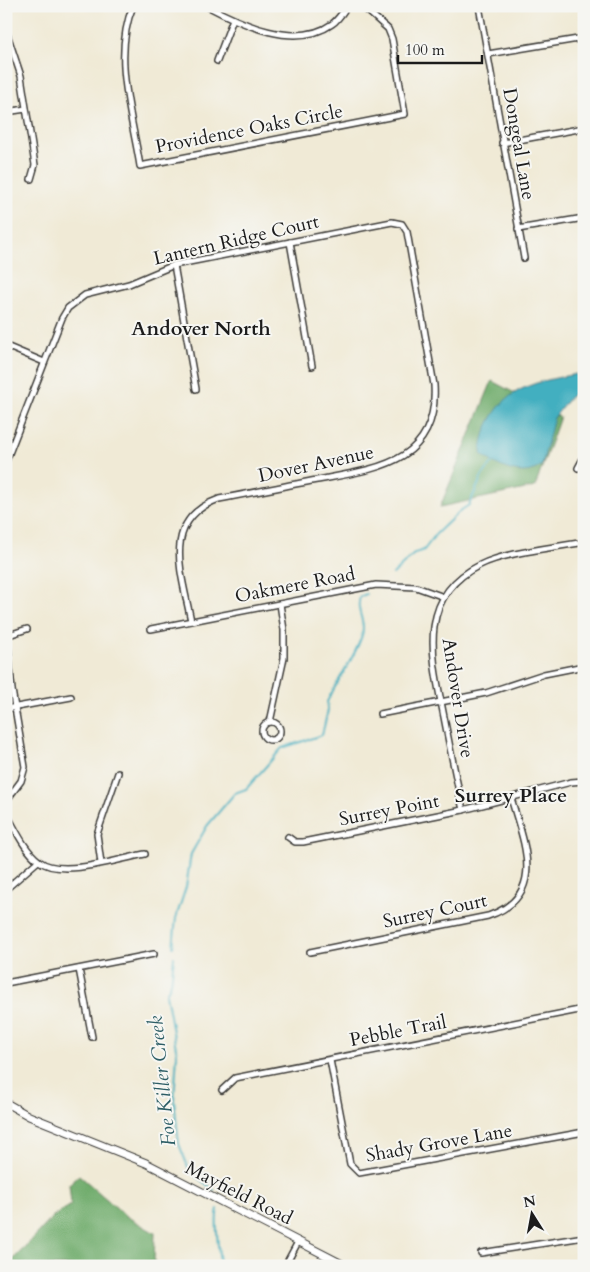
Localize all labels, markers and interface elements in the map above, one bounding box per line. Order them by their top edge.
scale bar [398,32,481,64]
text: 100 m [405,40,445,60]
street label: Dongeal Lane [496,86,542,202]
street label: Providence Oaks Circle [153,98,345,160]
street label: Lantern Ridge Court [151,208,321,272]
district label: Andover North [131,315,271,342]
street label: Dover Avenue [256,439,376,489]
street label: Oakmere Road [233,561,357,609]
street label: Andover Drive [436,636,480,760]
district label: Surrey Place [455,782,567,809]
street label: Surrey Point [337,788,441,832]
street label: Surrey Court [381,887,489,935]
street label: Pebble Trail [347,1009,449,1053]
water label: Foe Killer Creek [142,1014,182,1148]
street label: Shady Grove Lane [364,1117,514,1169]
street label: Mayfield Road [181,1155,297,1231]
north arrow [508,1190,558,1240]
text: N [522,1191,537,1212]

